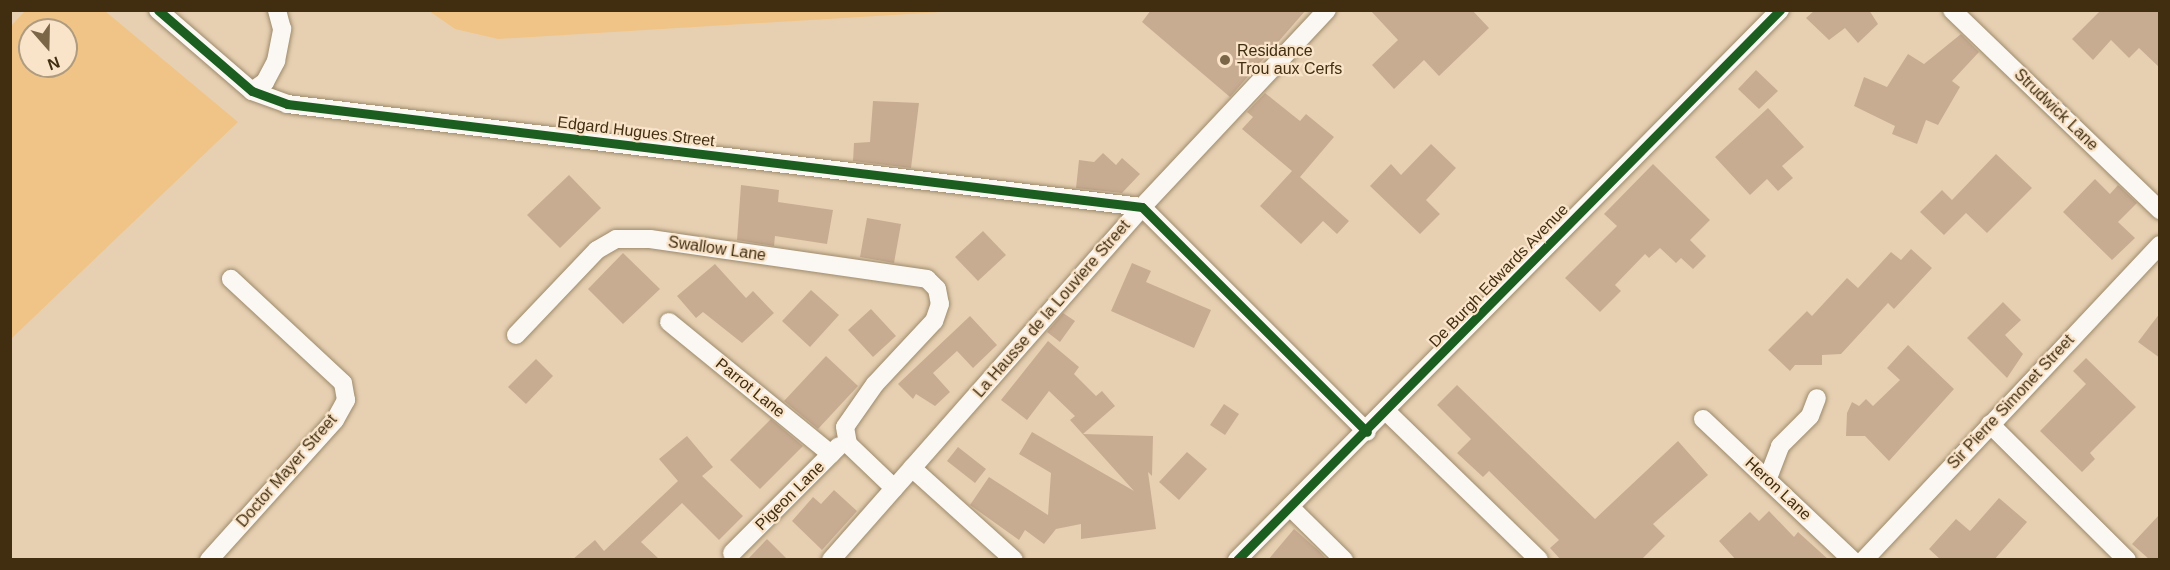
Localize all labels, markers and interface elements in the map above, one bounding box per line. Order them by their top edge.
north arrow [18,18,78,78]
place label: Residance Trou aux Cerfs [1237,41,1342,79]
marker: Residance Trou aux Cerfs [1218,53,1232,67]
text: N [45,54,62,73]
street label: Strudwick Lane [2010,65,2102,155]
street label: Edgard Hugues Street [556,113,716,151]
street label: De Burgh Edwards Avenue [1425,200,1573,352]
street label: La Hausse de la Louviere Street [970,216,1134,402]
street label: Swallow Lane [667,233,767,265]
street label: Sir Pierre Simonet Street [1944,331,2078,473]
street label: Parrot Lane [711,354,789,422]
street label: Doctor Mayer Street [233,411,341,531]
street label: Heron Lane [1741,453,1815,525]
street label: Pigeon Lane [751,457,829,535]

